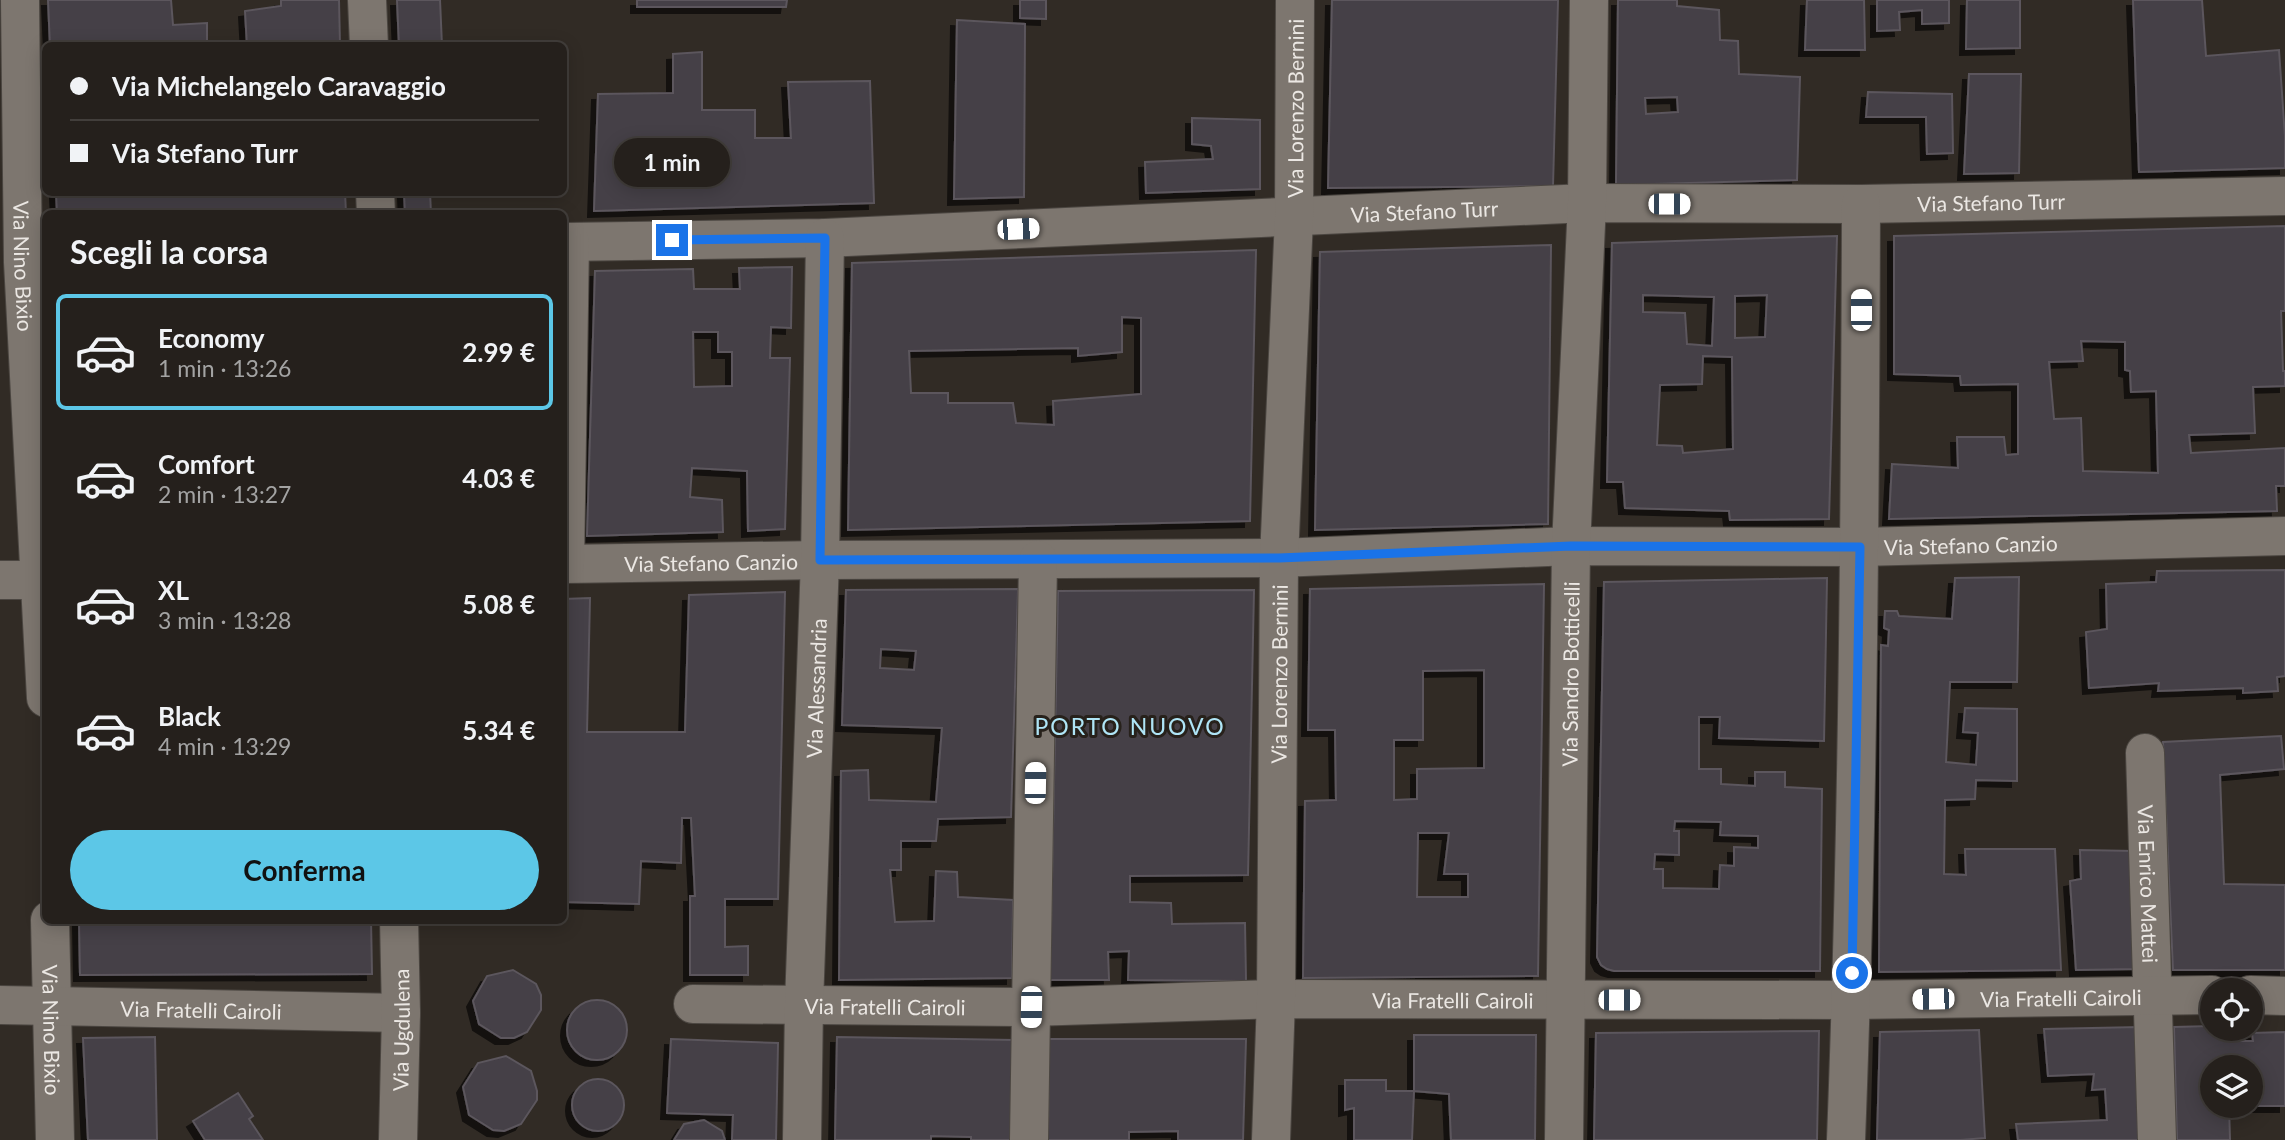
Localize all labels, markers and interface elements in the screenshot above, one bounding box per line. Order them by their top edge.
street label: Via Lorenzo Bernini [1282,19,1307,198]
text: Via Michelangelo Caravaggio [112,70,446,102]
text: Via Stefano Turr [112,137,298,169]
callout: 1 min [614,138,730,188]
text: 1 min [643,148,701,176]
street label: Via Stefano Turr [1917,188,2066,215]
car [1649,194,1691,215]
street label: Via Stefano Turr [1350,195,1499,226]
street label: Via Nino Bixio [10,200,39,332]
car [997,218,1040,240]
route end [656,224,688,256]
text: Scegli la corsa [70,232,268,271]
car [1851,289,1872,331]
icon: car [74,321,137,384]
text: Economy [158,322,264,354]
text: 2.99 € [462,336,535,368]
text: 1 min · 13:26 [158,354,291,382]
icon: car [74,447,137,510]
text: Comfort [158,448,255,480]
text: 4.03 € [462,462,535,494]
text: 2 min · 13:27 [158,480,291,508]
street label: Via Stefano Canzio [1883,529,2058,559]
street label: Via Stefano Canzio [624,548,798,576]
icon: car [74,573,137,636]
text: XL [158,574,189,606]
street label: Via Sandro Botticelli [1556,581,1583,767]
street label: Via Lorenzo Bernini [1265,584,1291,764]
text: 5.08 € [462,588,535,620]
text: 3 min · 13:28 [158,606,291,634]
street label: Via Alessandria [800,618,830,759]
icon: car [74,699,137,762]
text: Black [158,700,221,732]
district label: PORTO NUOVO [1034,712,1226,740]
text: 5.34 € [462,714,535,746]
text: 4 min · 13:29 [158,732,291,760]
car [1025,762,1046,804]
street label: Via Enrico Mattei [2134,804,2164,964]
button: Conferma [70,830,539,910]
route start [1836,957,1868,989]
street label: Via Nino Bixio [39,964,66,1096]
street label: Via Ugdulena [387,969,414,1092]
map controls [2200,978,2263,1118]
button: locate [2200,978,2263,1041]
street label: Via Fratelli Cairoli [1980,983,2142,1011]
car [1021,986,1042,1028]
street label: Via Fratelli Cairoli [1372,987,1534,1012]
car [1912,988,1955,1010]
car [1599,990,1641,1011]
street label: Via Fratelli Cairoli [804,992,966,1019]
street label: Via Fratelli Cairoli [120,995,282,1023]
button: layers [2200,1055,2263,1118]

